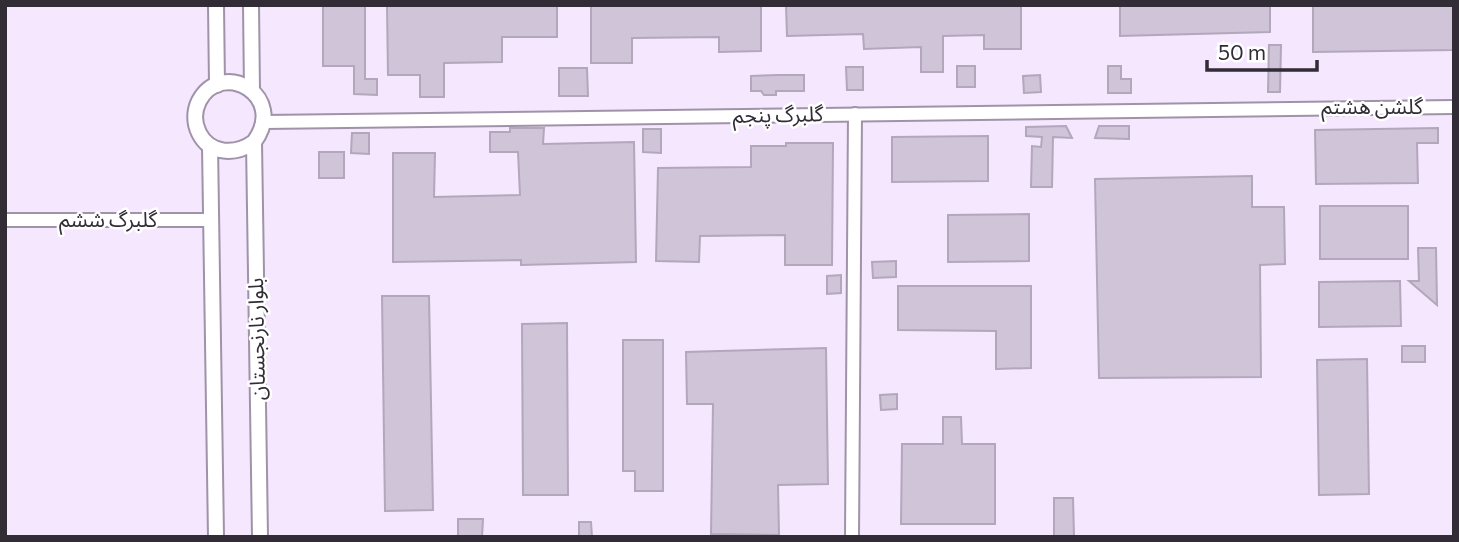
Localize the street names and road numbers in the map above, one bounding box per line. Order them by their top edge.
street label: گلشن هشتم [1321,93,1423,122]
street label: گلبرگ پنجم [732,100,824,131]
street label: گلبرگ ششم [59,206,157,235]
street label: بلوار نارنجستان [242,277,270,401]

